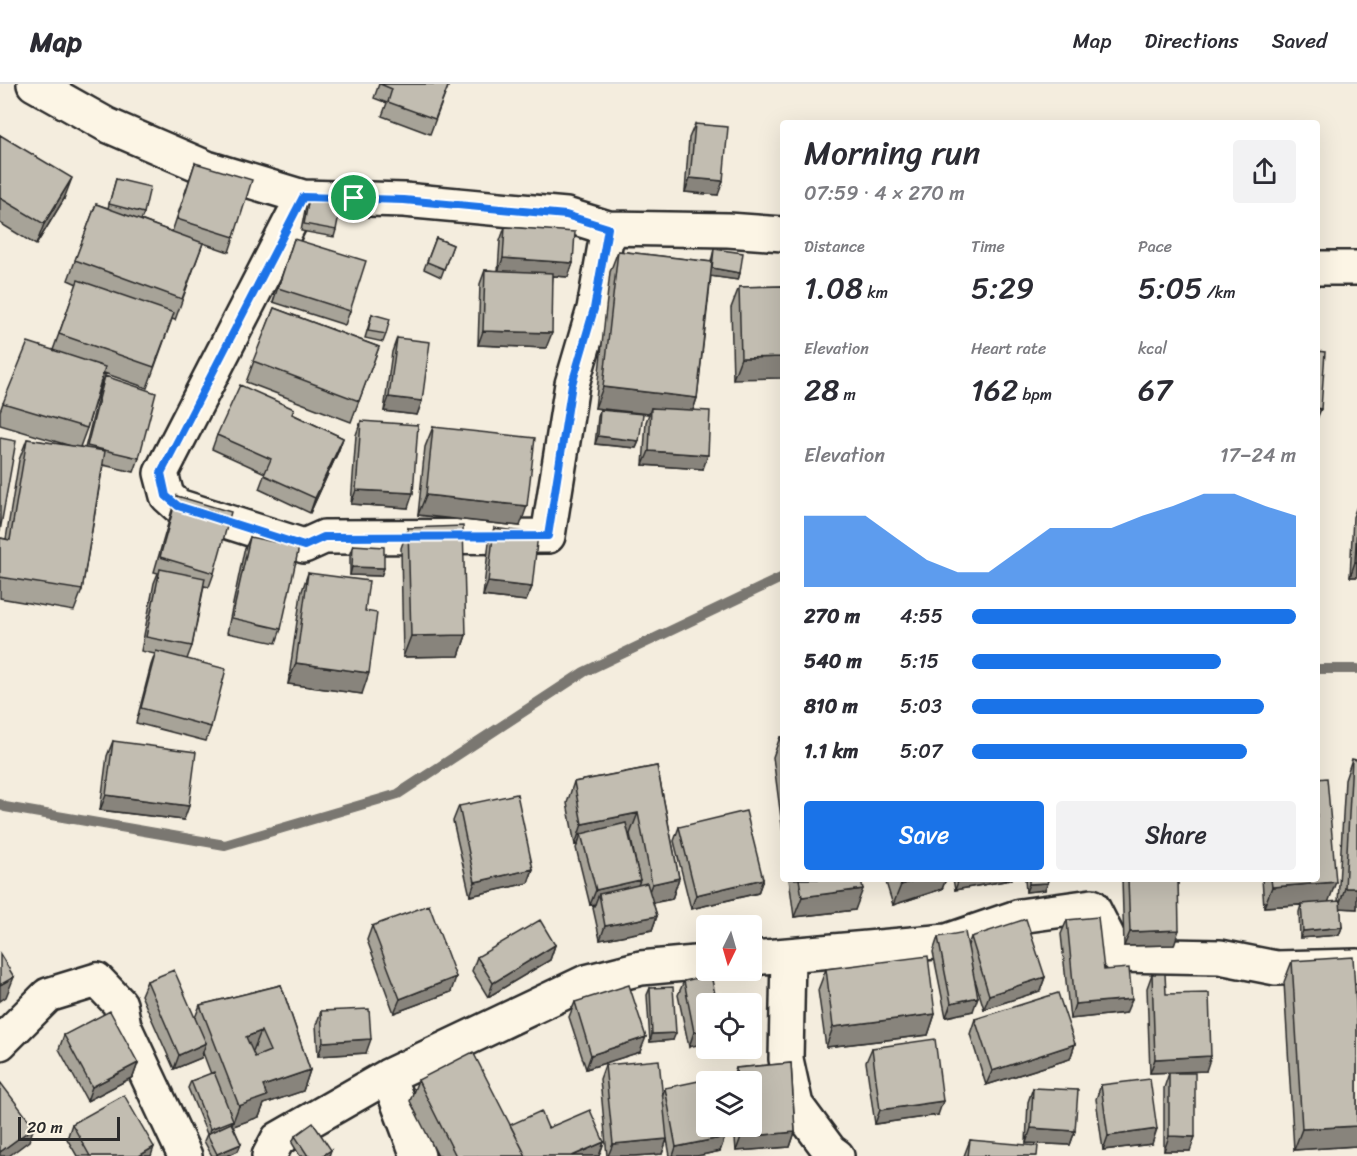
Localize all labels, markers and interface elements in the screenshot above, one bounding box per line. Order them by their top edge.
text: Map [30,17,82,66]
text: Map [1073,22,1111,60]
text: Directions [1144,22,1239,60]
text: Saved [1272,22,1327,60]
text: Morning run [804,124,980,182]
button: share [1233,140,1296,203]
pin [328,172,379,223]
text: 07:59 · 4 × 270 m [804,176,965,211]
icon: arrive [337,181,370,214]
text: Distance [804,232,865,261]
text: Time [971,232,1005,261]
text: Pace [1138,232,1172,261]
text: 1.08 [804,261,863,315]
text: 5:29 [971,261,1034,315]
text: 5:05 [1138,261,1203,315]
text: km [863,278,888,307]
text: /km [1203,278,1236,307]
text: Elevation [804,334,869,363]
text: Heart rate [971,334,1046,363]
text: kcal [1138,334,1167,363]
text: 28 [804,363,839,417]
text: 162 [971,363,1018,417]
text: 67 [1138,363,1172,417]
text: m [839,380,856,409]
text: bpm [1018,380,1052,409]
text: Elevation [804,438,885,473]
text: 17–24 m [1220,438,1296,473]
text: 270 m [804,599,860,634]
text: 4:55 [900,599,943,634]
text: 540 m [804,644,862,679]
text: 5:15 [900,644,939,679]
text: 810 m [804,689,858,724]
text: 5:03 [900,689,942,724]
text: 1.1 km [804,734,858,769]
text: 5:07 [900,734,942,769]
button: Save [804,801,1044,870]
button: Share [1056,801,1296,870]
north arrow [696,915,762,981]
map controls [696,915,762,1137]
button: locate [696,993,762,1059]
button: layers [696,1071,762,1137]
text: 20 m [27,1113,63,1142]
scale bar [18,1114,120,1142]

